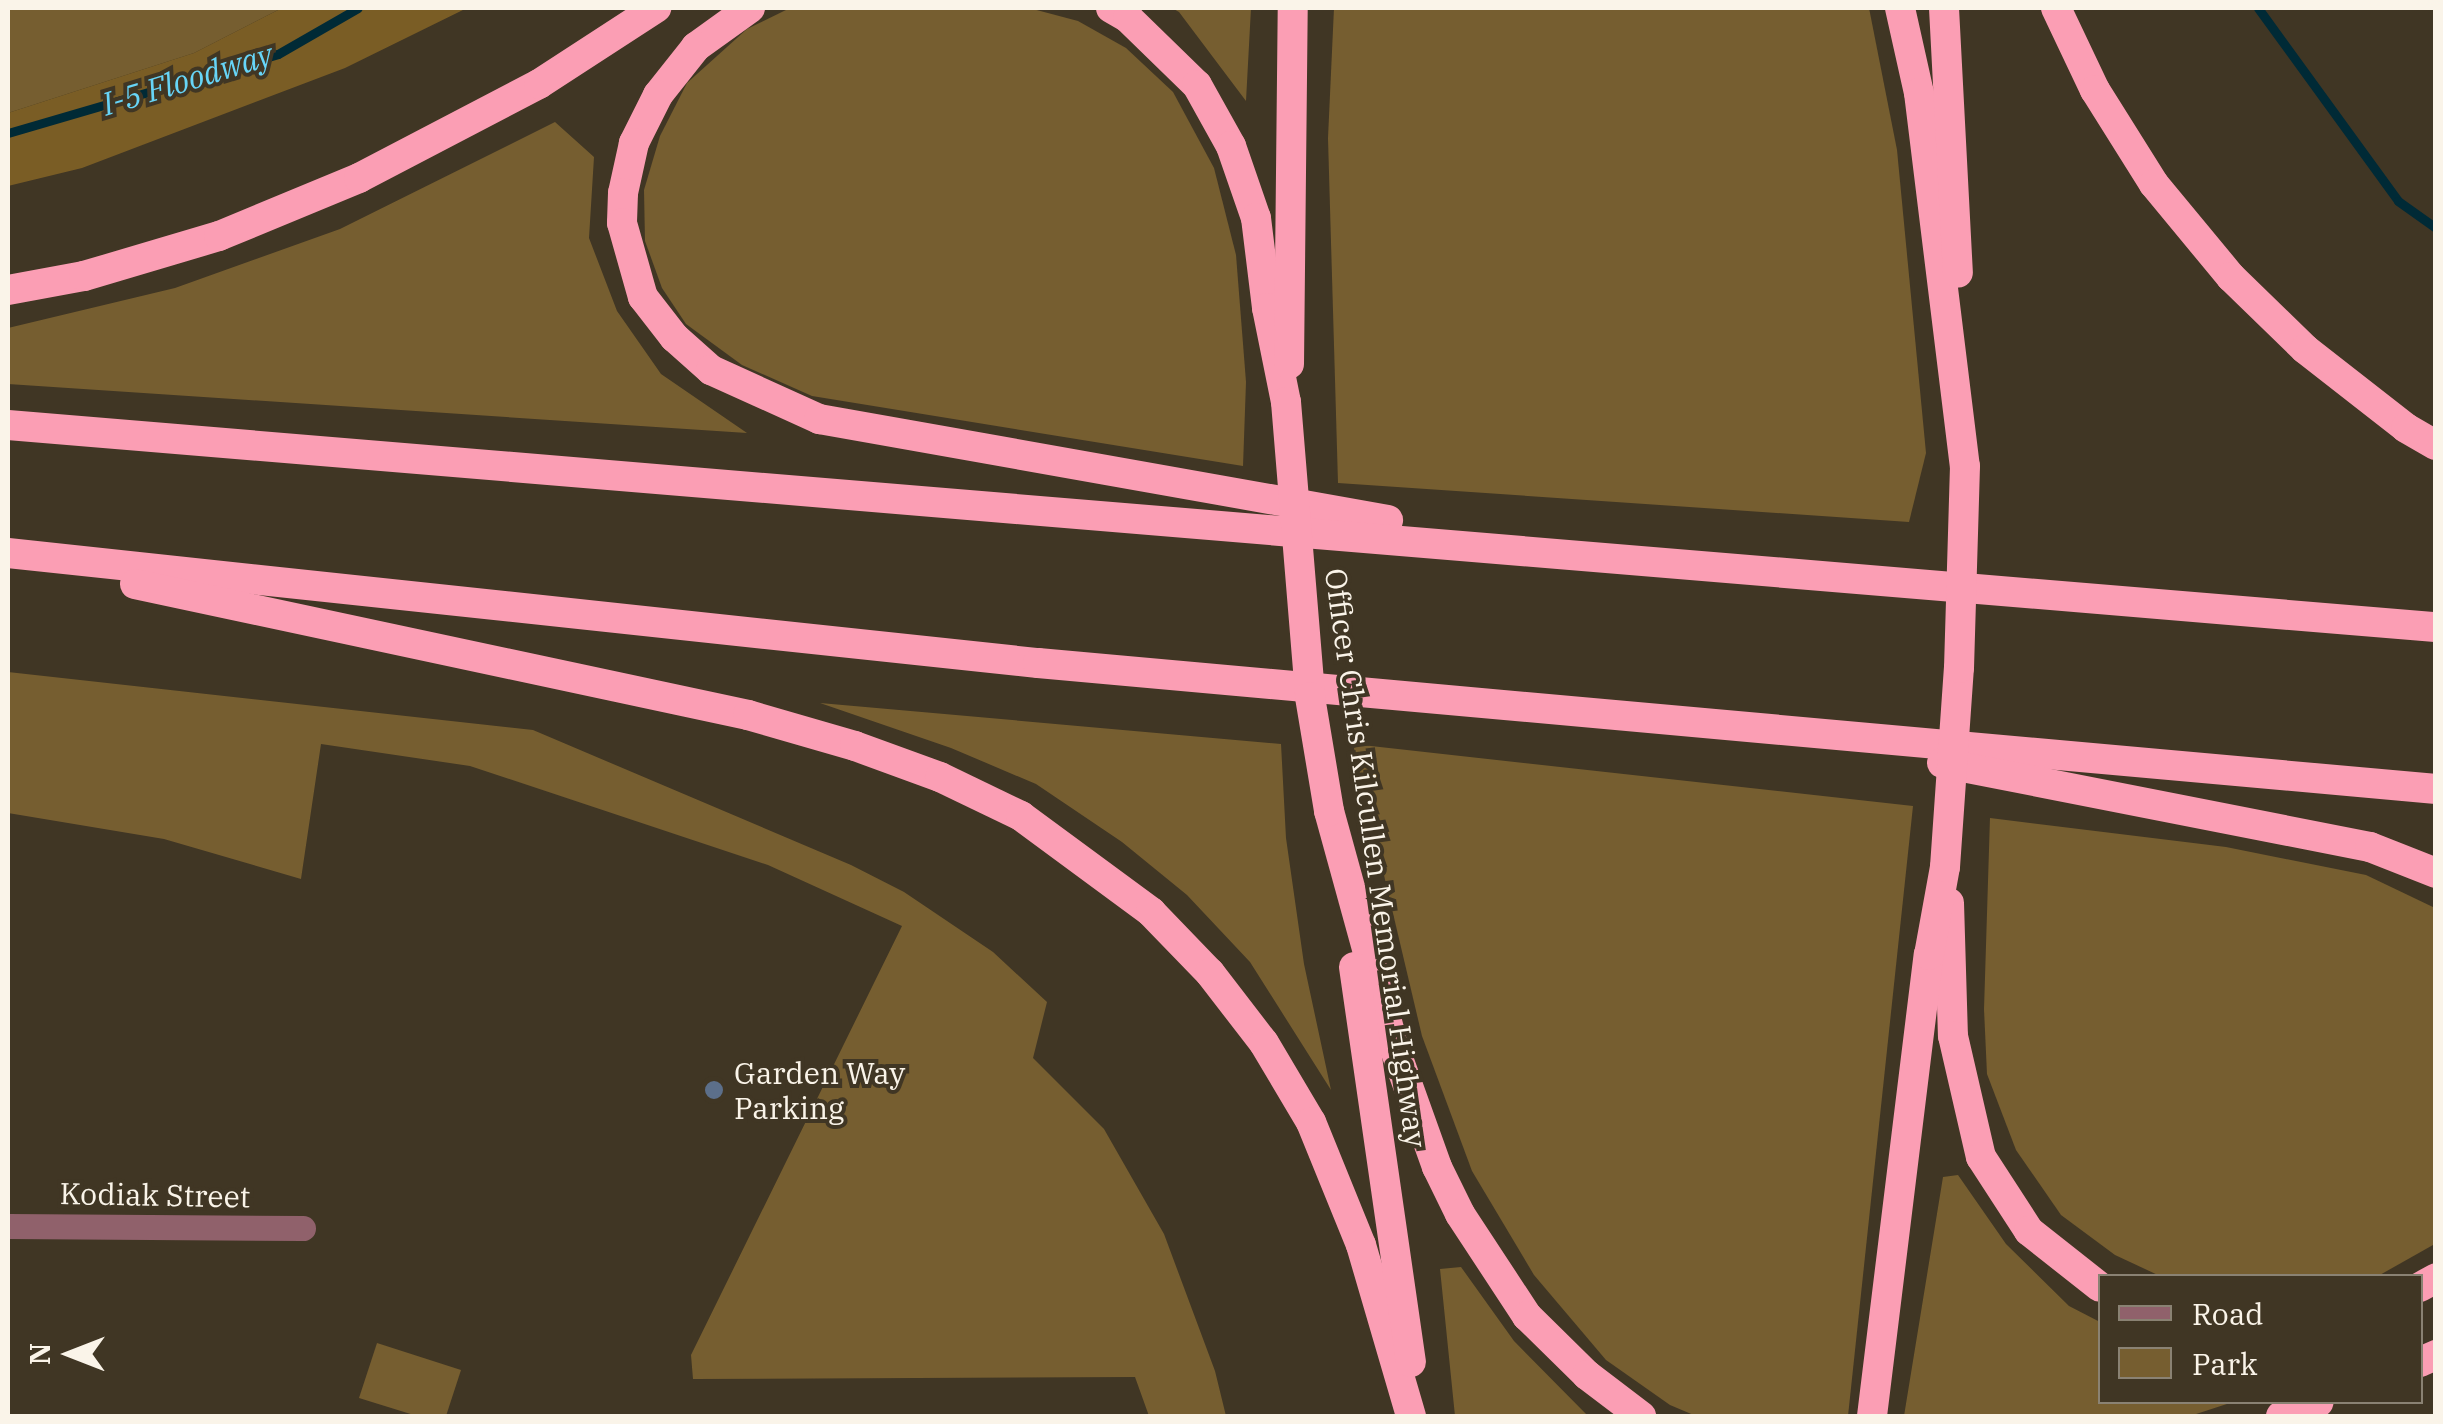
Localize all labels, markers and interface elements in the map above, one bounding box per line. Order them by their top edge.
water label: I-5 Floodway [97,35,277,123]
street label: Officer Chris Kilcullen Memorial Highway [1318,566,1434,1150]
place label: Garden Way Parking [734,1055,905,1126]
marker: Garden Way Parking [703,1079,725,1101]
street label: Kodiak Street [59,1175,251,1215]
legend [2098,1274,2423,1404]
text: Road [2192,1294,2264,1333]
north arrow [20,1304,120,1404]
text: N [21,1343,58,1365]
text: Park [2192,1344,2258,1383]

